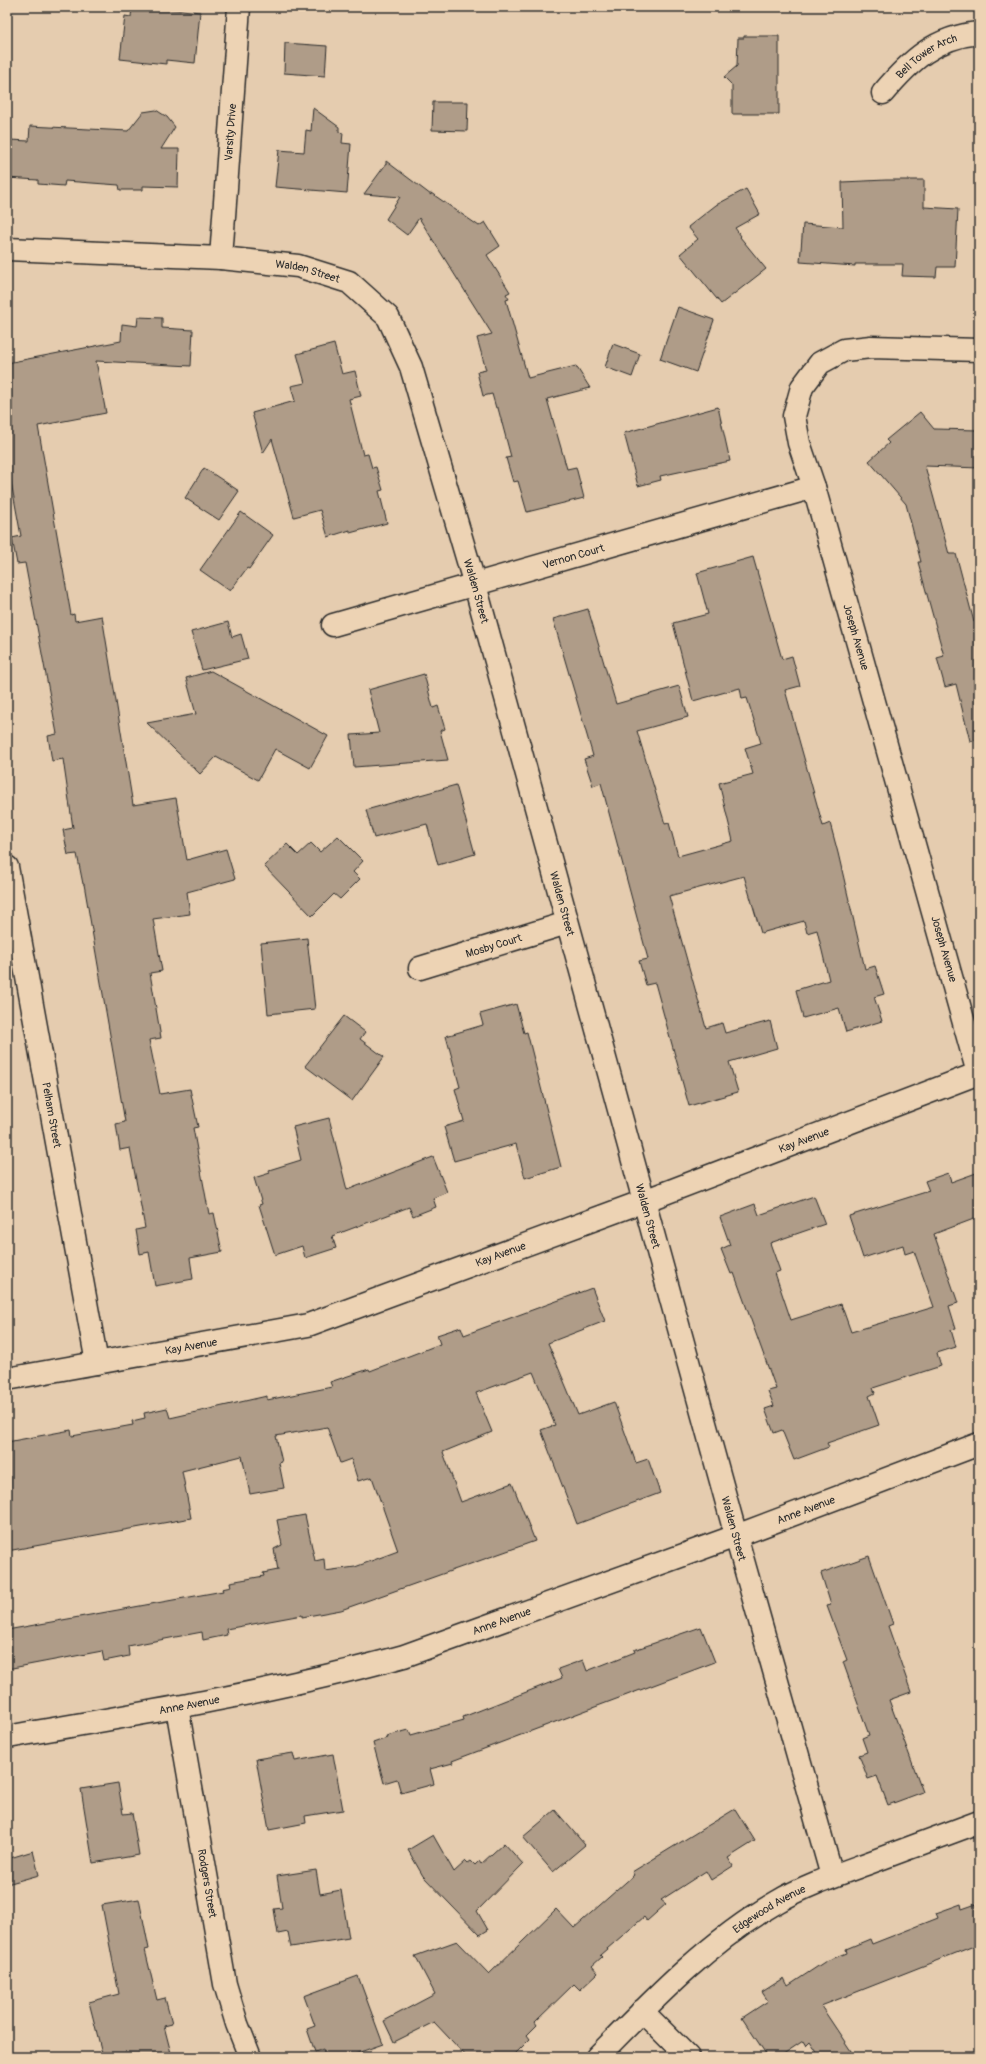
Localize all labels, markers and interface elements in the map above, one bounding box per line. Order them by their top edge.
street label: Bell Tower Arch [893,31,959,81]
street label: Varsity Drive [221,103,239,162]
street label: Walden Street [275,257,342,285]
street label: Vernon Court [541,541,606,571]
street label: Walden Street [461,557,492,625]
street label: Joseph Avenue [840,602,872,672]
street label: Walden Street [547,870,578,938]
street label: Joseph Avenue [928,914,960,984]
street label: Mosby Court [464,931,524,960]
street label: Pelham Street [40,1081,64,1149]
street label: Kay Avenue [777,1124,831,1155]
street label: Walden Street [633,1182,663,1250]
street label: Kay Avenue [474,1239,528,1269]
street label: Kay Avenue [164,1335,219,1357]
street label: Anne Avenue [775,1492,837,1527]
street label: Walden Street [719,1495,749,1563]
street label: Anne Avenue [470,1604,533,1637]
street label: Anne Avenue [158,1692,221,1717]
street label: Rodgers Street [195,1848,220,1919]
street label: Edgewood Avenue [730,1882,808,1936]

